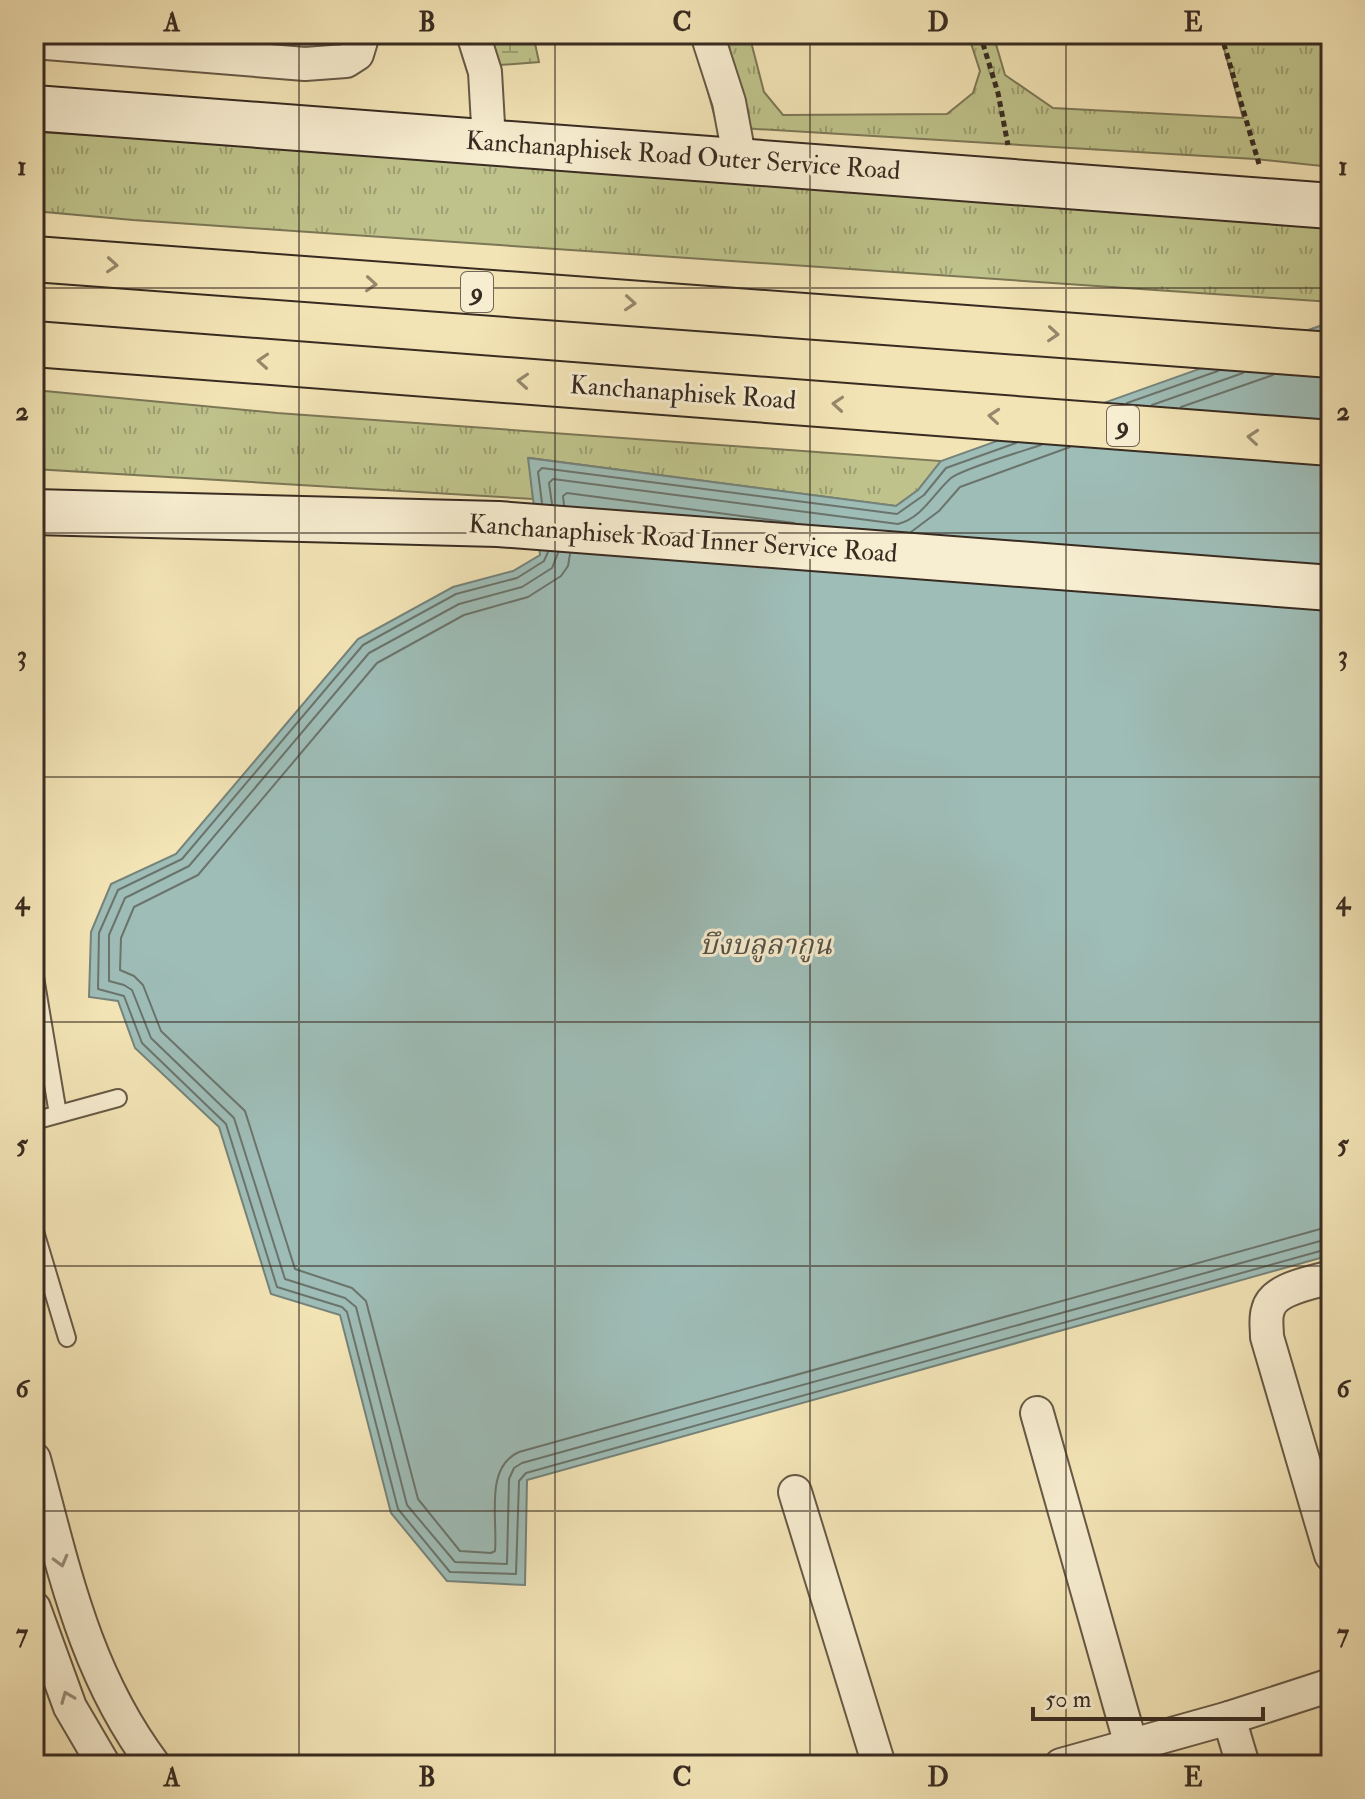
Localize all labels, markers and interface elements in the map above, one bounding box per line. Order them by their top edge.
text: A [163,7,181,39]
text: B [418,7,436,39]
text: C [672,7,692,39]
text: D [927,7,949,39]
text: E [1184,7,1203,39]
street label: Kanchanaphisek Road Outer Service Road [465,125,902,188]
text: 1 [17,151,27,183]
text: 1 [1338,151,1348,183]
one-way arrow [106,256,119,273]
road number: 9 [461,272,493,312]
one-way arrow [365,275,378,292]
one-way arrow [624,294,637,311]
one-way arrow [1047,325,1060,342]
one-way arrow [256,353,269,370]
street label: Kanchanaphisek Road [569,369,797,418]
one-way arrow [516,373,529,390]
text: 2 [15,396,29,428]
one-way arrow [831,396,844,413]
text: 2 [1336,396,1350,428]
road number: 9 [1107,406,1139,446]
one-way arrow [987,408,1000,425]
one-way arrow [1246,429,1259,446]
street label: Kanchanaphisek Road Inner Service Road [467,508,899,571]
text: 3 [17,640,27,672]
text: 3 [1338,640,1348,672]
text: 4 [14,885,31,917]
text: 4 [1335,885,1352,917]
water label: บึงบลูลากูน [700,928,832,963]
text: 5 [16,1129,28,1161]
text: 5 [1337,1129,1349,1161]
text: 6 [15,1373,30,1405]
text: 6 [1336,1373,1351,1405]
one-way arrow [52,1554,69,1568]
text: 7 [16,1618,28,1650]
text: 7 [1337,1618,1349,1650]
scale bar [1033,1671,1263,1721]
text: 50 m [1045,1684,1092,1715]
one-way arrow [60,1691,76,1705]
text: A [163,1762,181,1794]
text: B [418,1762,436,1794]
text: C [672,1762,692,1794]
text: D [927,1762,949,1794]
text: E [1184,1762,1203,1794]

